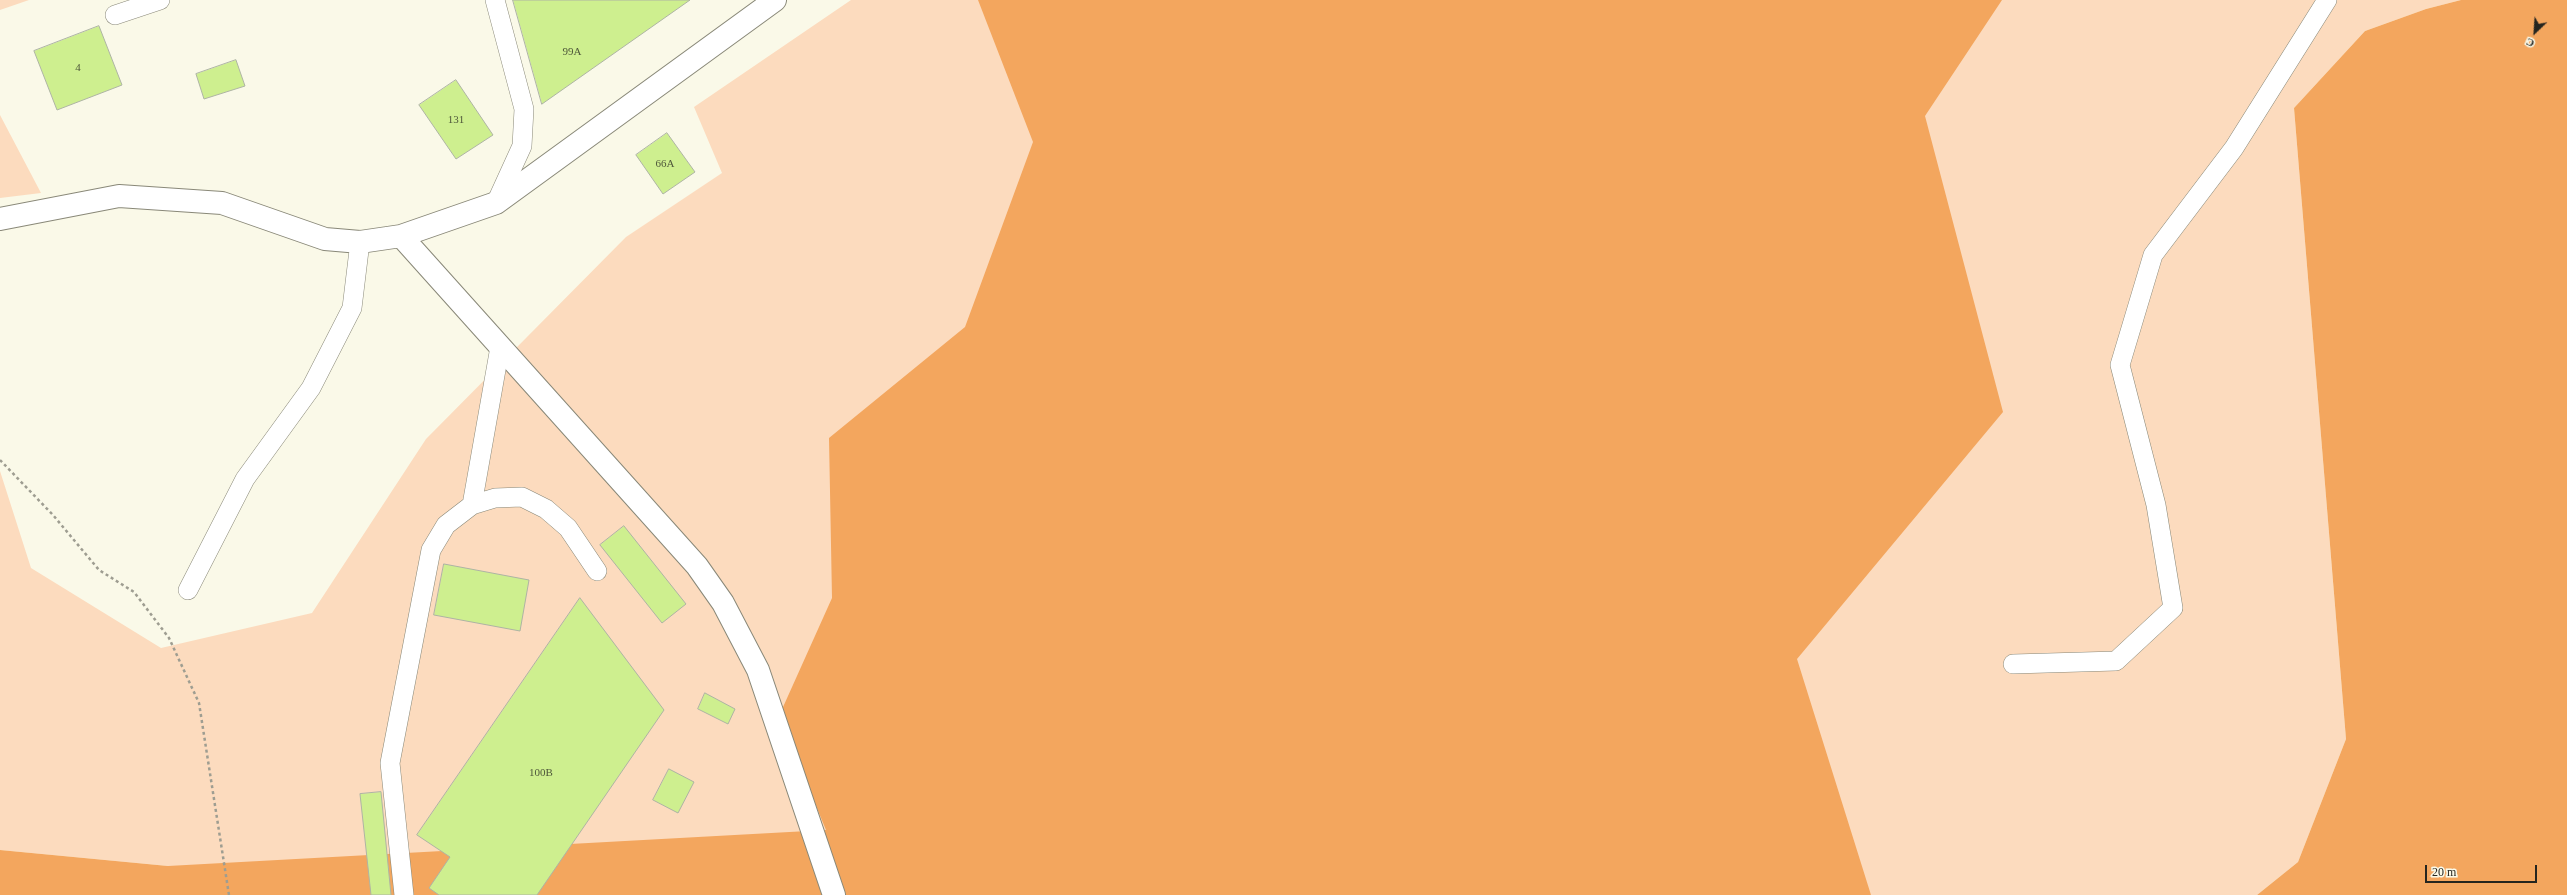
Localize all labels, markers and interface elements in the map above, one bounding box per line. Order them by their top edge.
north arrow [2515,12,2555,52]
text: С [2524,36,2536,50]
house number: 99А [563,45,581,59]
house number: 4 [75,61,81,75]
house number: 131 [448,113,464,127]
house number: 66А [656,157,674,171]
house number: 100В [529,766,553,780]
scale bar [2427,857,2539,883]
text: 20 m [2432,865,2456,879]

